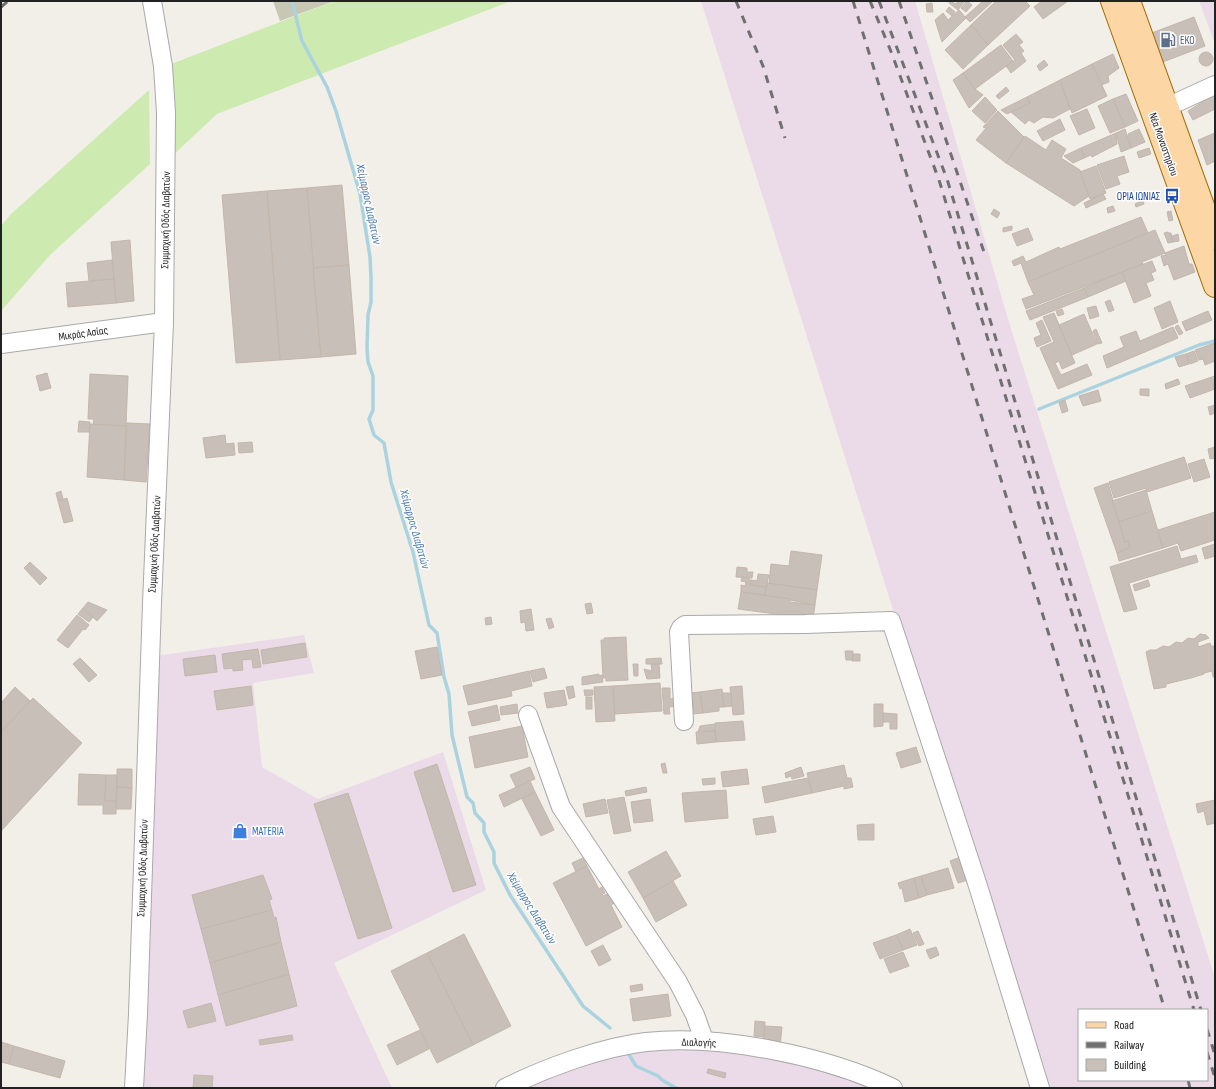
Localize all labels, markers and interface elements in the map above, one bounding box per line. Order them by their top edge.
fuel station icon: EKO [1159,31,1177,49]
place label: EKO [1180,34,1195,47]
street label: Νέα Μοναστηρίου [1146,111,1181,178]
water label: Χείμαρρος Διαβατών [352,162,384,246]
street label: Συμμαχική Οδός Διαβατών [158,171,173,269]
bus stop icon: ΟΡΙΑ ΙΩΝΙΑΣ [1163,187,1181,205]
place label: ΟΡΙΑ ΙΩΝΙΑΣ [1117,190,1161,203]
street label: Μικράς Ασίας [57,324,109,343]
water label: Χείμαρρος Διαβατών [396,487,433,571]
street label: Συμμαχική Οδός Διαβατών [145,494,164,593]
street label: Συμμαχική Οδός Διαβατών [134,818,151,917]
shop icon: MATERIA [231,822,249,840]
place label: MATERIA [252,825,284,838]
water label: Χείμαρρος Διαβατών [503,869,560,947]
legend [1078,1009,1208,1081]
text: Road [1114,1018,1134,1033]
street label: Διαλογής [681,1035,717,1050]
text: Railway [1114,1038,1145,1053]
text: Building [1114,1058,1146,1073]

